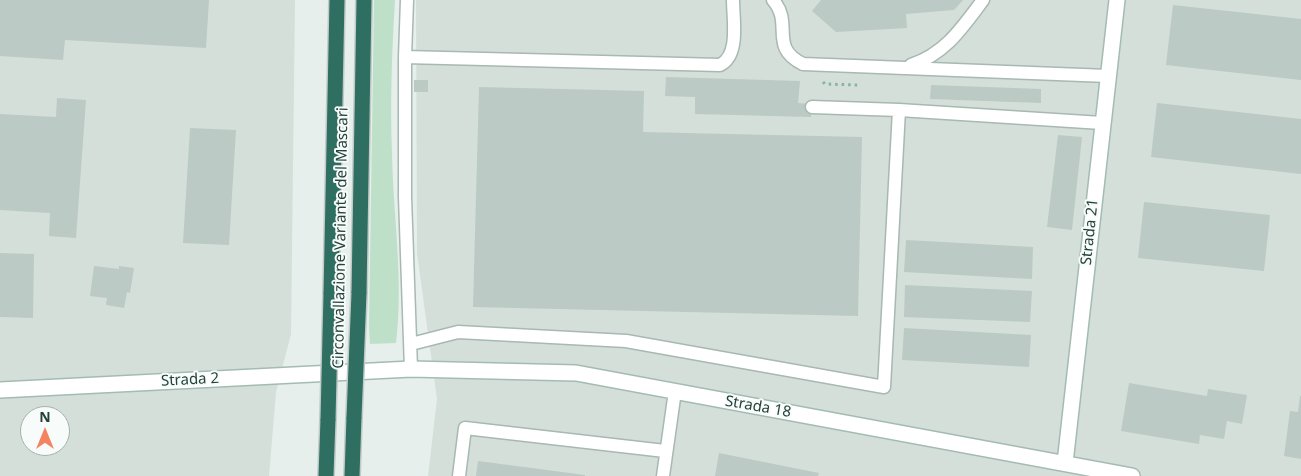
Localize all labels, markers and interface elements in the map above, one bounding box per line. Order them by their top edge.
street label: Circonvallazione Variante del Mascari [330,107,352,369]
street label: Strada 21 [1078,198,1102,266]
street label: Strada 2 [161,369,219,391]
street label: Strada 18 [724,392,792,422]
north arrow [20,406,70,456]
text: N [39,407,51,426]

